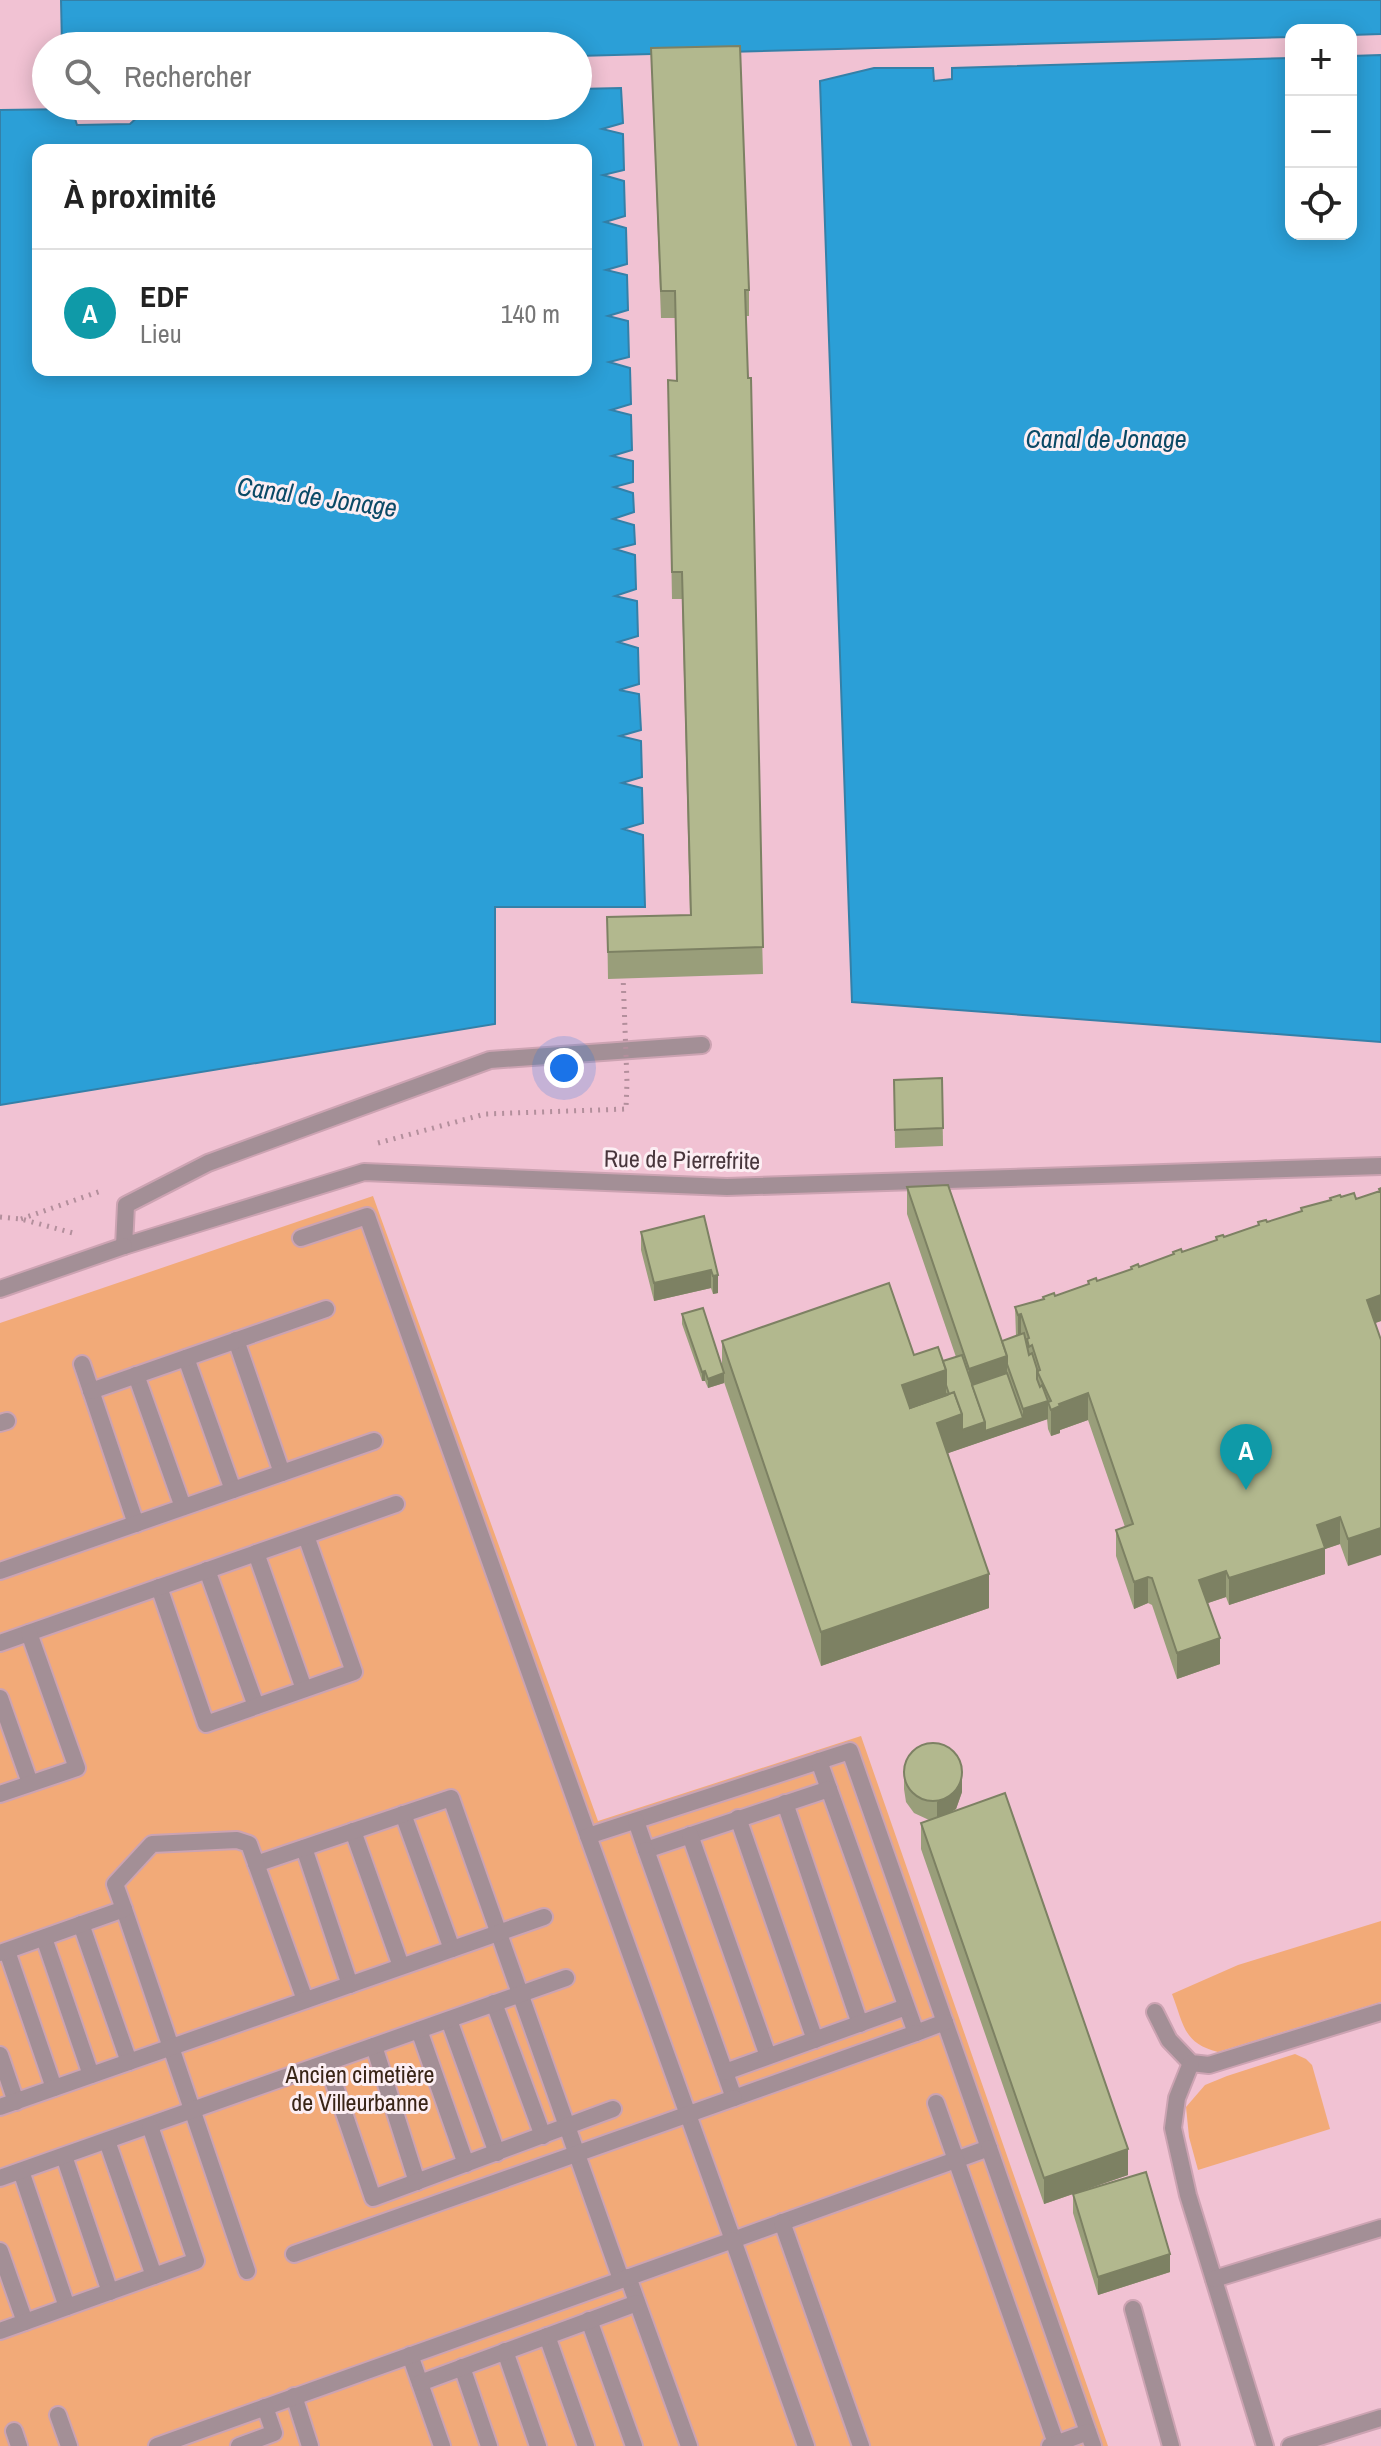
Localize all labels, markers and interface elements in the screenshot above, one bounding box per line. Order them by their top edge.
map controls [1285,24,1357,240]
button: + [1285,24,1357,96]
search box [32,32,592,120]
icon: search [60,54,104,98]
text: Rechercher [124,56,251,96]
button: − [1285,96,1357,168]
button: locate [1285,168,1357,240]
text: À proximité [64,173,216,219]
text: EDF [140,276,189,316]
text: A [82,296,98,331]
text: 140 m [501,296,560,331]
text: Lieu [140,316,182,351]
water label: Canal de Jonage [1025,421,1187,456]
water label: Canal de Jonage [235,468,399,525]
your location [544,1048,584,1088]
street label: Rue de Pierrefrite [604,1142,761,1176]
pin: A [1220,1424,1272,1490]
park label: Ancien cimetière de Villeurbanne [285,2058,434,2118]

